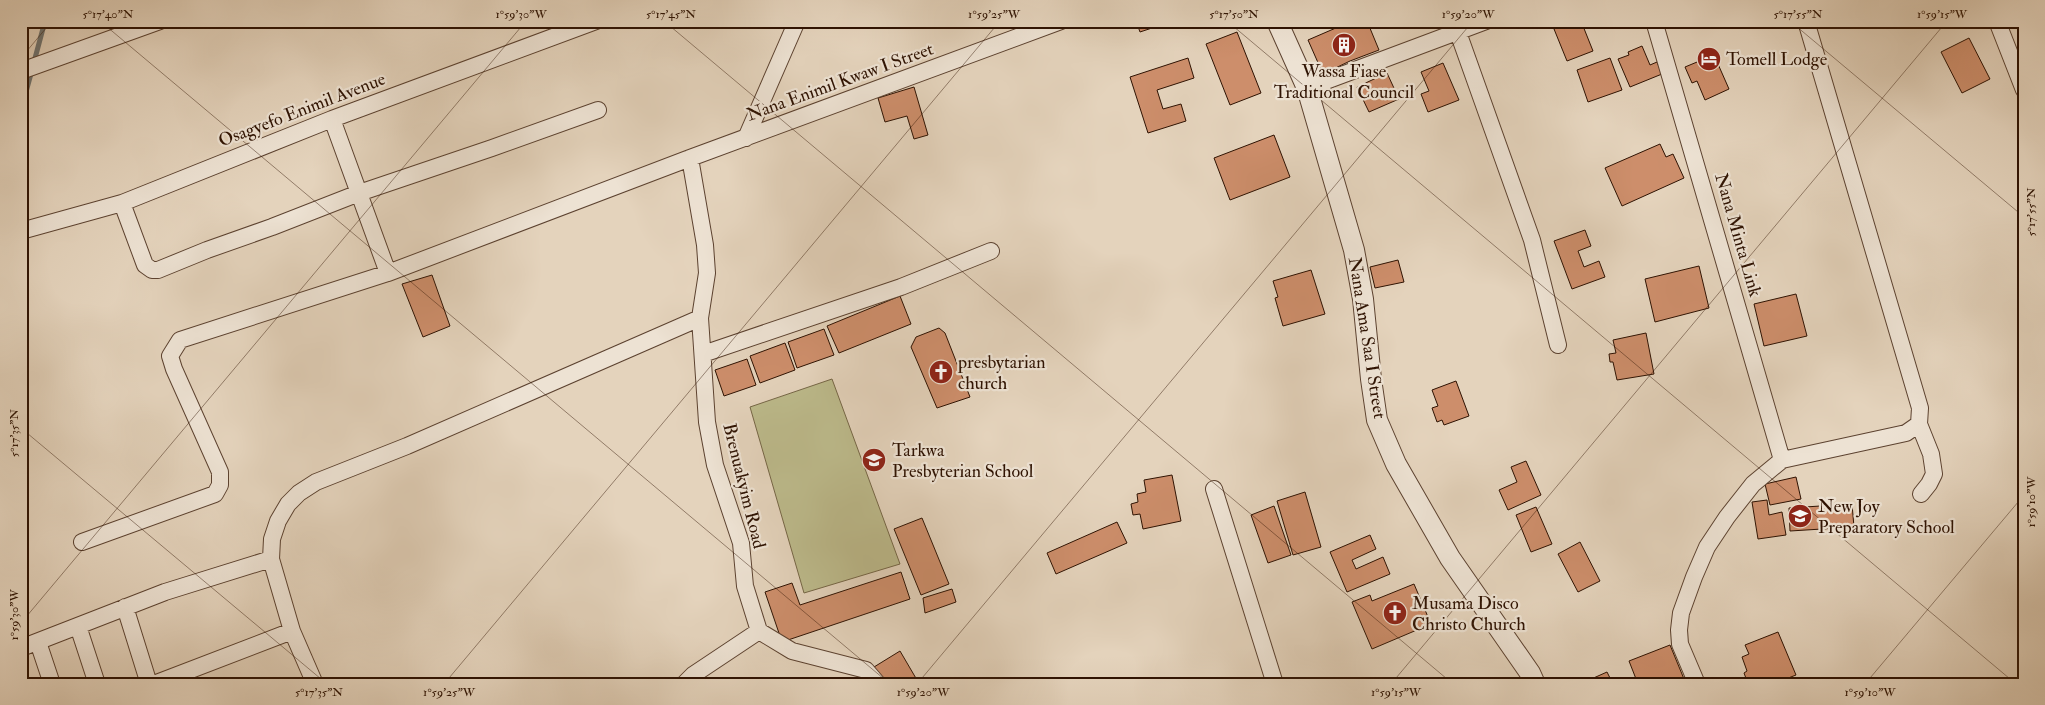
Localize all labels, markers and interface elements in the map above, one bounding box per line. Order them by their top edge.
text: 5°17'40"N [83,7,134,22]
text: 1°59'30"W [495,7,547,22]
text: 5°17'45"N [646,7,696,22]
text: 1°59'25"W [968,7,1021,22]
text: 5°17'50"N [1209,7,1259,22]
text: 1°59'20"W [1442,7,1495,22]
text: 5°17'55"N [1774,7,1823,22]
text: 1°59'15"W [1917,7,1968,22]
building icon: Wassa Fiase Traditional Council [1331,32,1357,58]
street label: Nana Enimil Kwaw I Street [743,37,937,127]
hotel icon: Tomell Lodge [1696,46,1722,72]
place label: Tomell Lodge [1726,48,1828,71]
place label: Wassa Fiase Traditional Council [1274,60,1415,104]
street label: Osagyefo Enimil Avenue [215,67,389,152]
street label: Nana Minta Link [1709,170,1767,300]
text: 5°17'55"N [2024,187,2039,236]
street label: Nana Ama Saa I Street [1343,256,1391,421]
place label: presbytarian church [957,351,1045,395]
church icon: presbytarian church [928,359,954,385]
text: 5°17'35"N [7,409,22,457]
street label: Brenuakyim Road [717,421,771,551]
place label: Tarkwa Presbyterian School [892,439,1034,483]
school or university icon: Tarkwa Presbyterian School [861,447,887,473]
text: 1°59'10"W [2024,476,2039,527]
place label: New Joy Preparatory School [1818,495,1955,539]
school or university icon: New Joy Preparatory School [1787,503,1813,529]
text: 1°59'30"W [7,589,22,641]
place label: Musama Disco Christo Church [1412,592,1526,636]
church icon: Musama Disco Christo Church [1382,600,1408,626]
text: 5°17'35"N [295,685,343,700]
text: 1°59'25"W [423,685,476,700]
text: 1°59'20"W [897,685,950,700]
text: 1°59'15"W [1371,685,1422,700]
text: 1°59'10"W [1845,685,1896,700]

